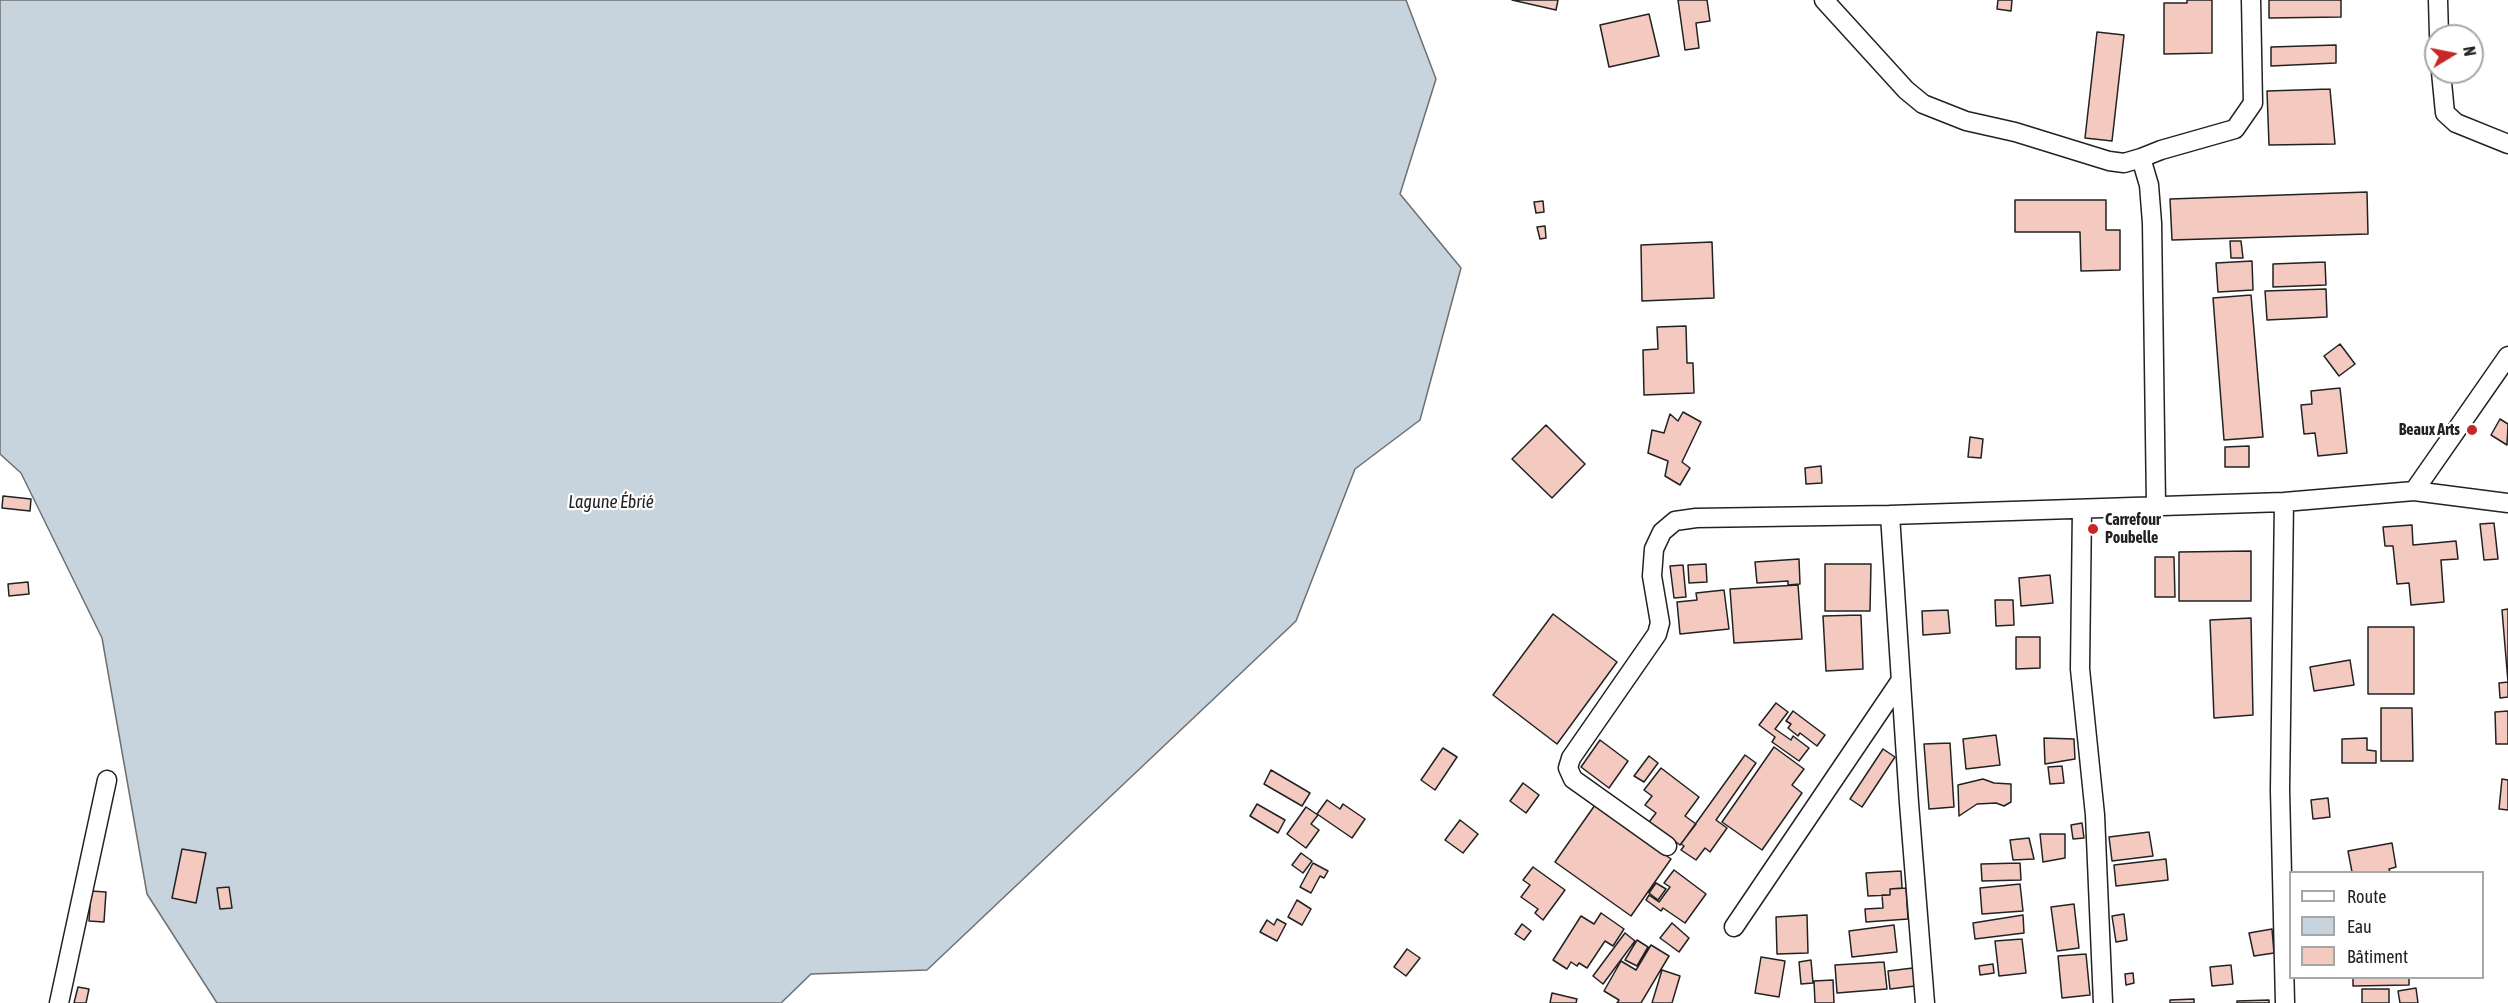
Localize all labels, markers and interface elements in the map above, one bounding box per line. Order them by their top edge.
north arrow [2424,24,2484,84]
text: N [2460,45,2479,57]
place label: Beaux Arts [2399,420,2460,440]
marker: Beaux Arts [2465,423,2479,437]
water label: Lagune Ébrié [568,491,654,513]
place label: Carrefour Poubelle [2105,510,2161,548]
marker: Carrefour Poubelle [2086,522,2100,536]
legend [2289,871,2484,979]
text: Route [2347,886,2386,907]
text: Eau [2347,916,2372,937]
text: Bâtiment [2347,946,2408,967]

